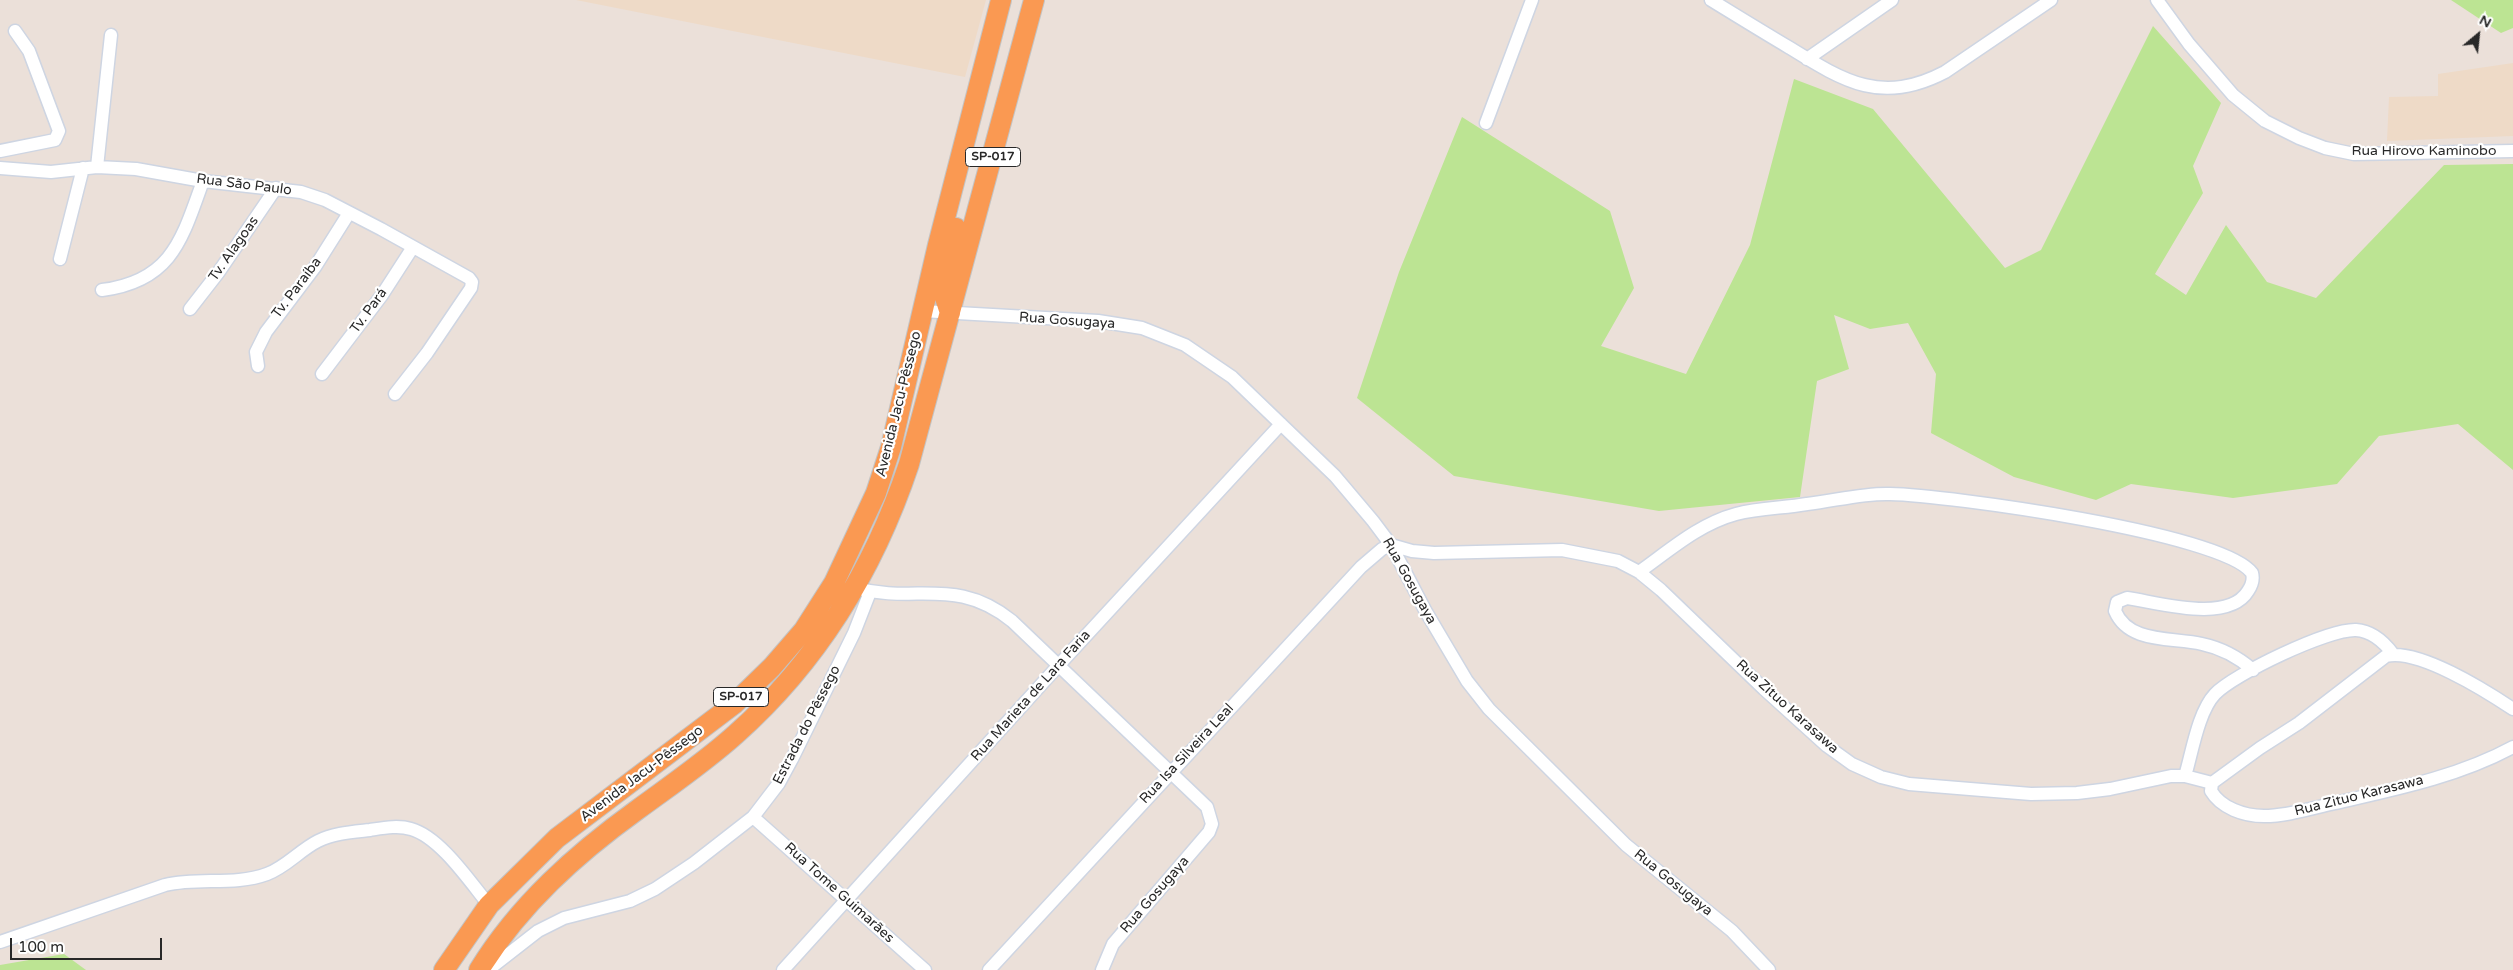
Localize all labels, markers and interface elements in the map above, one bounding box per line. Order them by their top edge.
north arrow [2453,10,2503,60]
text: N [2476,11,2494,31]
street label: Rua Hirovo Kaminobo [2352,143,2496,159]
road number: SP-017 [966,148,1020,166]
street label: Rua São Paulo [195,171,293,199]
street label: Tv. Alagoas [206,213,262,285]
street label: Tv. Paraíba [269,254,325,322]
street label: Tv. Pará [347,285,391,337]
street label: Rua Gosugaya [1018,309,1116,333]
street label: Avenida Jacu-Pêssego [873,329,925,479]
street label: Rua Gosugaya [1378,535,1440,627]
street label: Rua Marieta de Lara Faria [968,627,1094,765]
street label: Rua Zituo Karasawa [1732,657,1842,757]
street label: Estrada do Pêssego [770,663,844,787]
road number: SP-017 [714,688,768,706]
street label: Rua Isa Silveira Leal [1136,701,1238,807]
street label: Avenida Jacu-Pêssego [577,722,707,826]
street label: Rua Zituo Karasawa [2293,772,2425,820]
street label: Rua Tome Guimarães [781,839,897,947]
street label: Rua Gosugaya [1630,846,1716,920]
street label: Rua Gosugaya [1117,853,1193,937]
scale bar [12,928,165,960]
text: 100 m [18,938,64,956]

